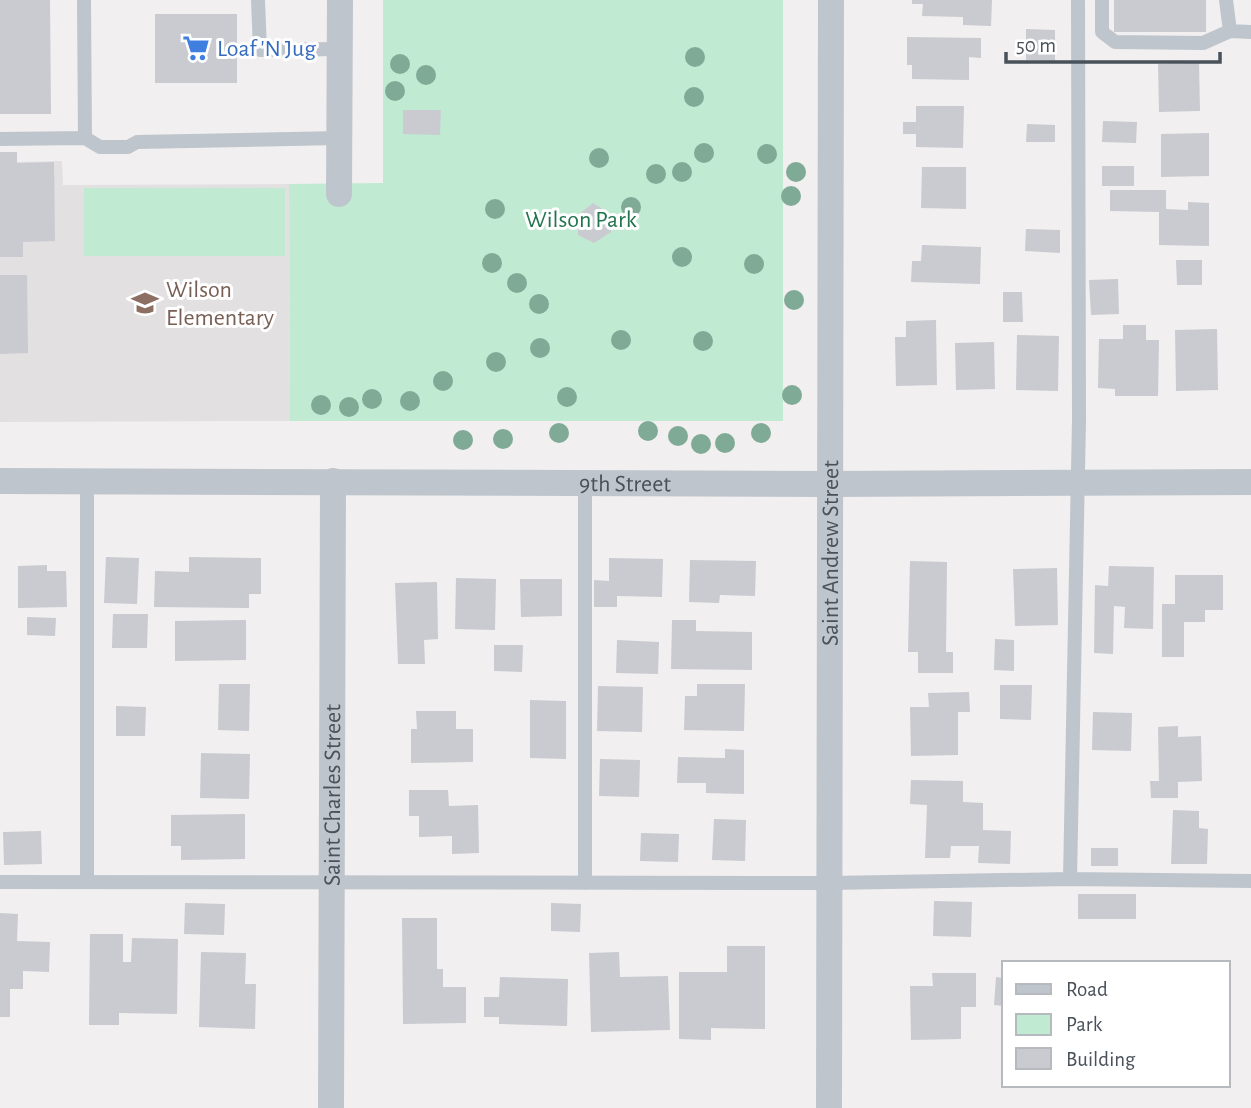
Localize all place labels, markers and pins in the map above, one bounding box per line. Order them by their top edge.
supermarket icon: Loaf 'N Jug [181,33,211,63]
place label: Loaf 'N Jug [217,37,316,61]
place label: Wilson Elementary [166,278,274,330]
school or university icon: Wilson Elementary [130,288,160,318]

